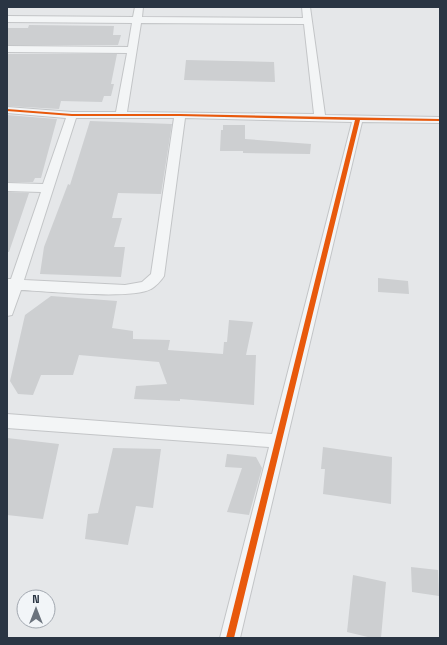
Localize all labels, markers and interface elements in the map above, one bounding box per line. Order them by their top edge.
north arrow [16,589,56,629]
text: N [32,592,40,606]

